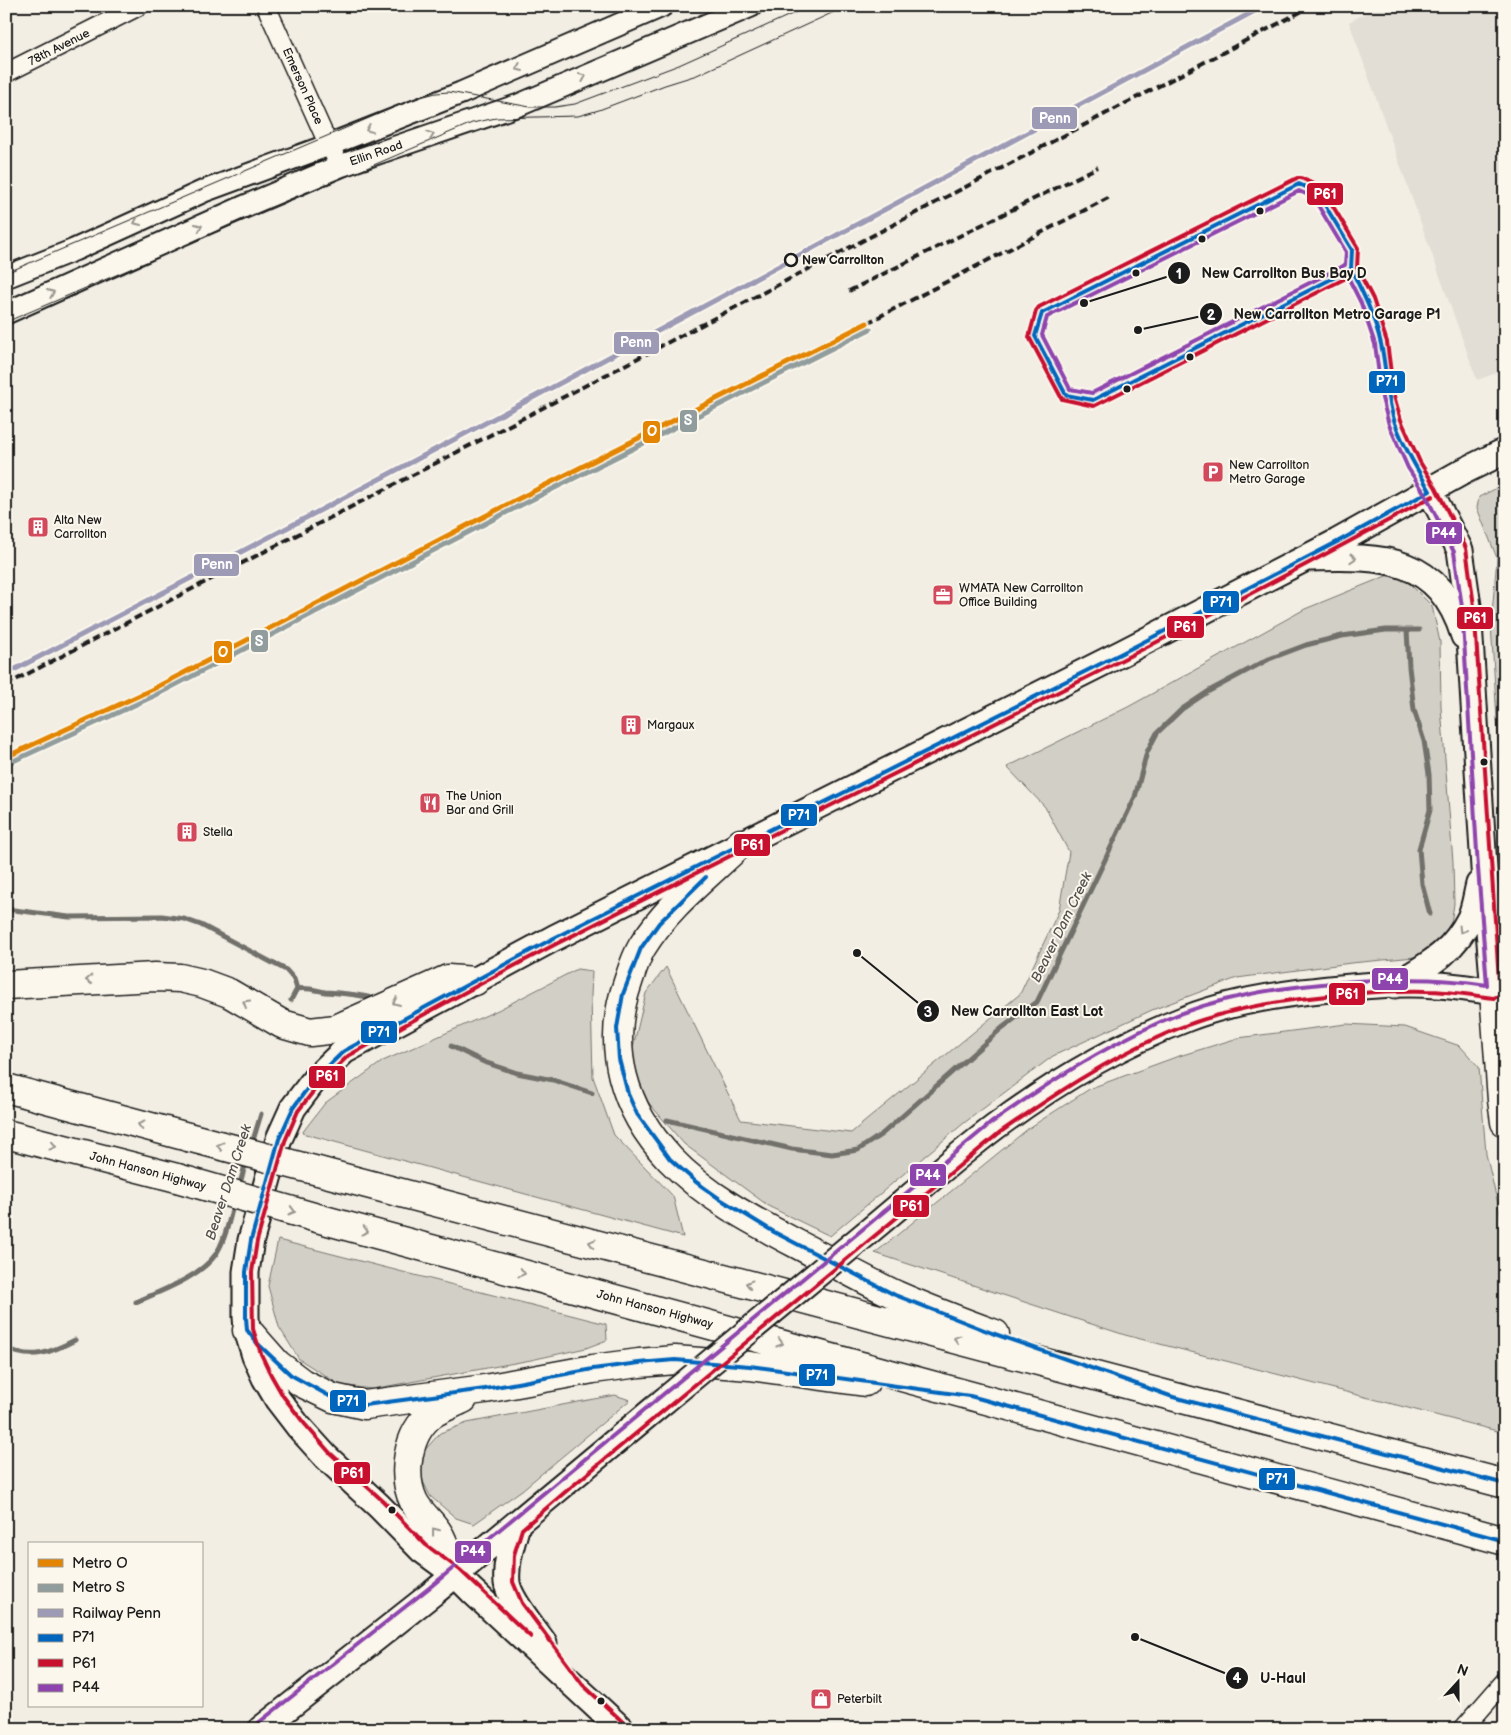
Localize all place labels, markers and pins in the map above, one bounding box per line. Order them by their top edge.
unlabelled marker [1255,206,1265,216]
unlabelled marker [1197,234,1207,244]
marker: New Carrollton [784,253,798,267]
place label: New Carrollton [802,253,884,268]
callout: New Carrollton Bus Bay D [1166,259,1377,288]
unlabelled marker [1131,268,1141,278]
callout: New Carrollton Metro Garage P1 [1198,300,1451,329]
unlabelled marker [1185,352,1195,362]
unlabelled marker [1122,384,1132,394]
place label: New Carrollton Metro Garage [1229,458,1309,487]
parking icon: New Carrollton Metro Garage [1201,460,1225,484]
place label: Alta New Carrollton [54,513,107,542]
building icon: Alta New Carrollton [26,515,50,539]
place label: WMATA New Carrollton Office Building [959,581,1083,610]
office icon: WMATA New Carrollton Office Building [931,583,955,607]
building icon: Margaux [619,713,643,737]
place label: Margaux [647,718,695,733]
unlabelled marker [1479,757,1489,767]
place label: The Union Bar and Grill [446,789,514,818]
restaurant icon: The Union Bar and Grill [418,791,442,815]
building icon: Stella [175,820,199,844]
place label: Stella [203,825,233,840]
callout: New Carrollton East Lot [916,997,1113,1026]
unlabelled marker [387,1505,397,1515]
callout: U-Haul [1225,1663,1315,1692]
shop icon: Peterbilt [809,1687,833,1711]
place label: Peterbilt [837,1692,882,1707]
unlabelled marker [596,1696,606,1706]

